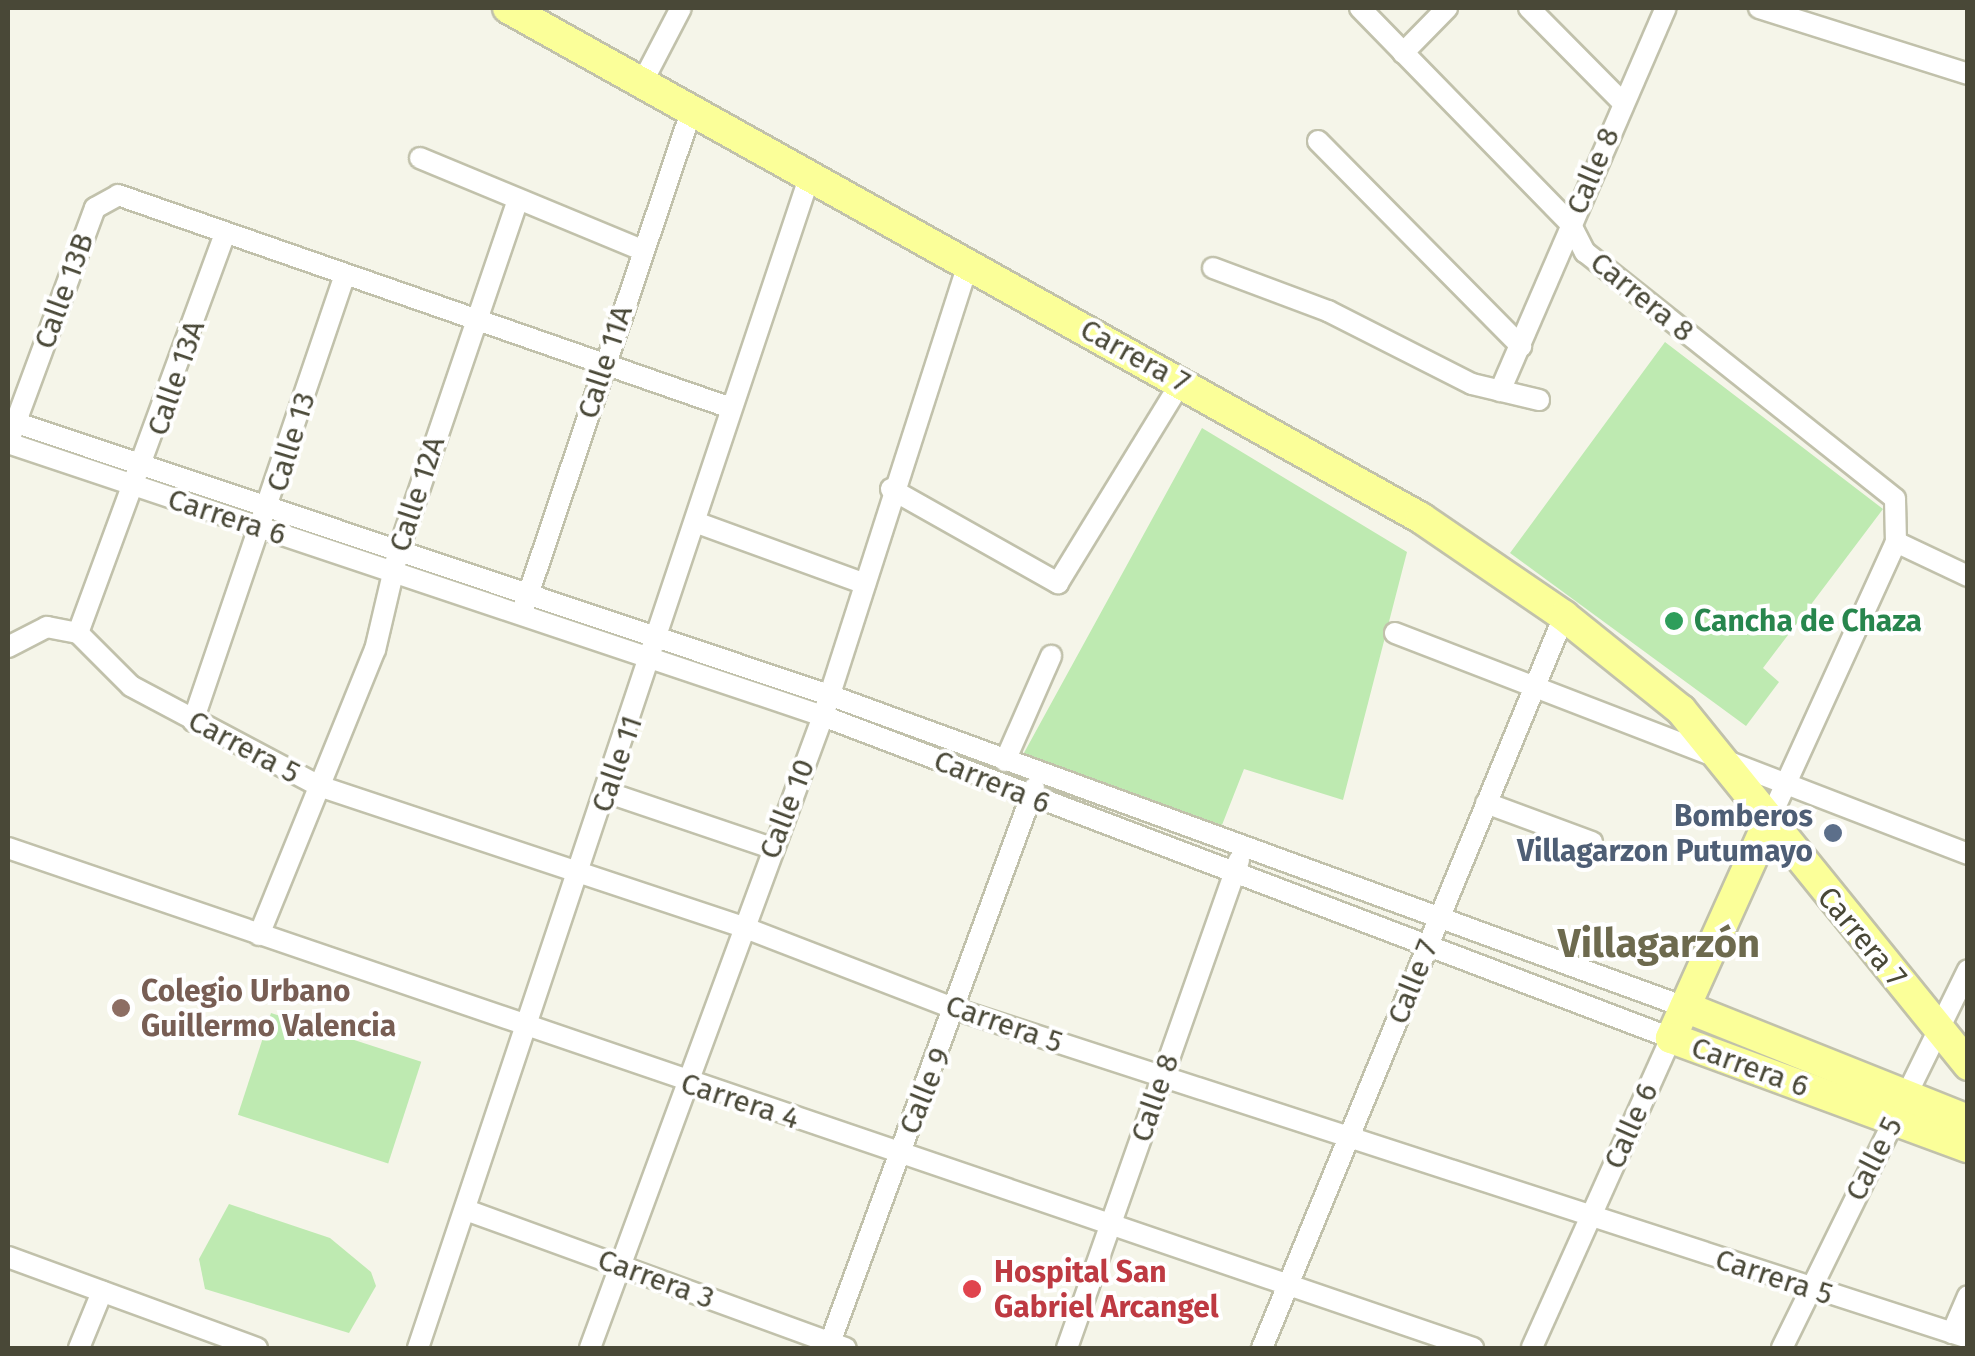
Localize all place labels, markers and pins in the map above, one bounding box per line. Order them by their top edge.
place label: Cancha de Chaza [1694,603,1922,639]
marker: Cancha de Chaza [1663,610,1685,632]
place label: Bomberos Villagarzon Putumayo [1517,798,1813,868]
marker: Bomberos Villagarzon Putumayo [1822,822,1844,844]
place label: Colegio Urbano Guillermo Valencia [141,973,396,1044]
marker: Colegio Urbano Guillermo Valencia [110,997,132,1019]
place label: Hospital San Gabriel Arcangel [994,1254,1219,1324]
marker: Hospital San Gabriel Arcangel [959,1276,985,1302]

